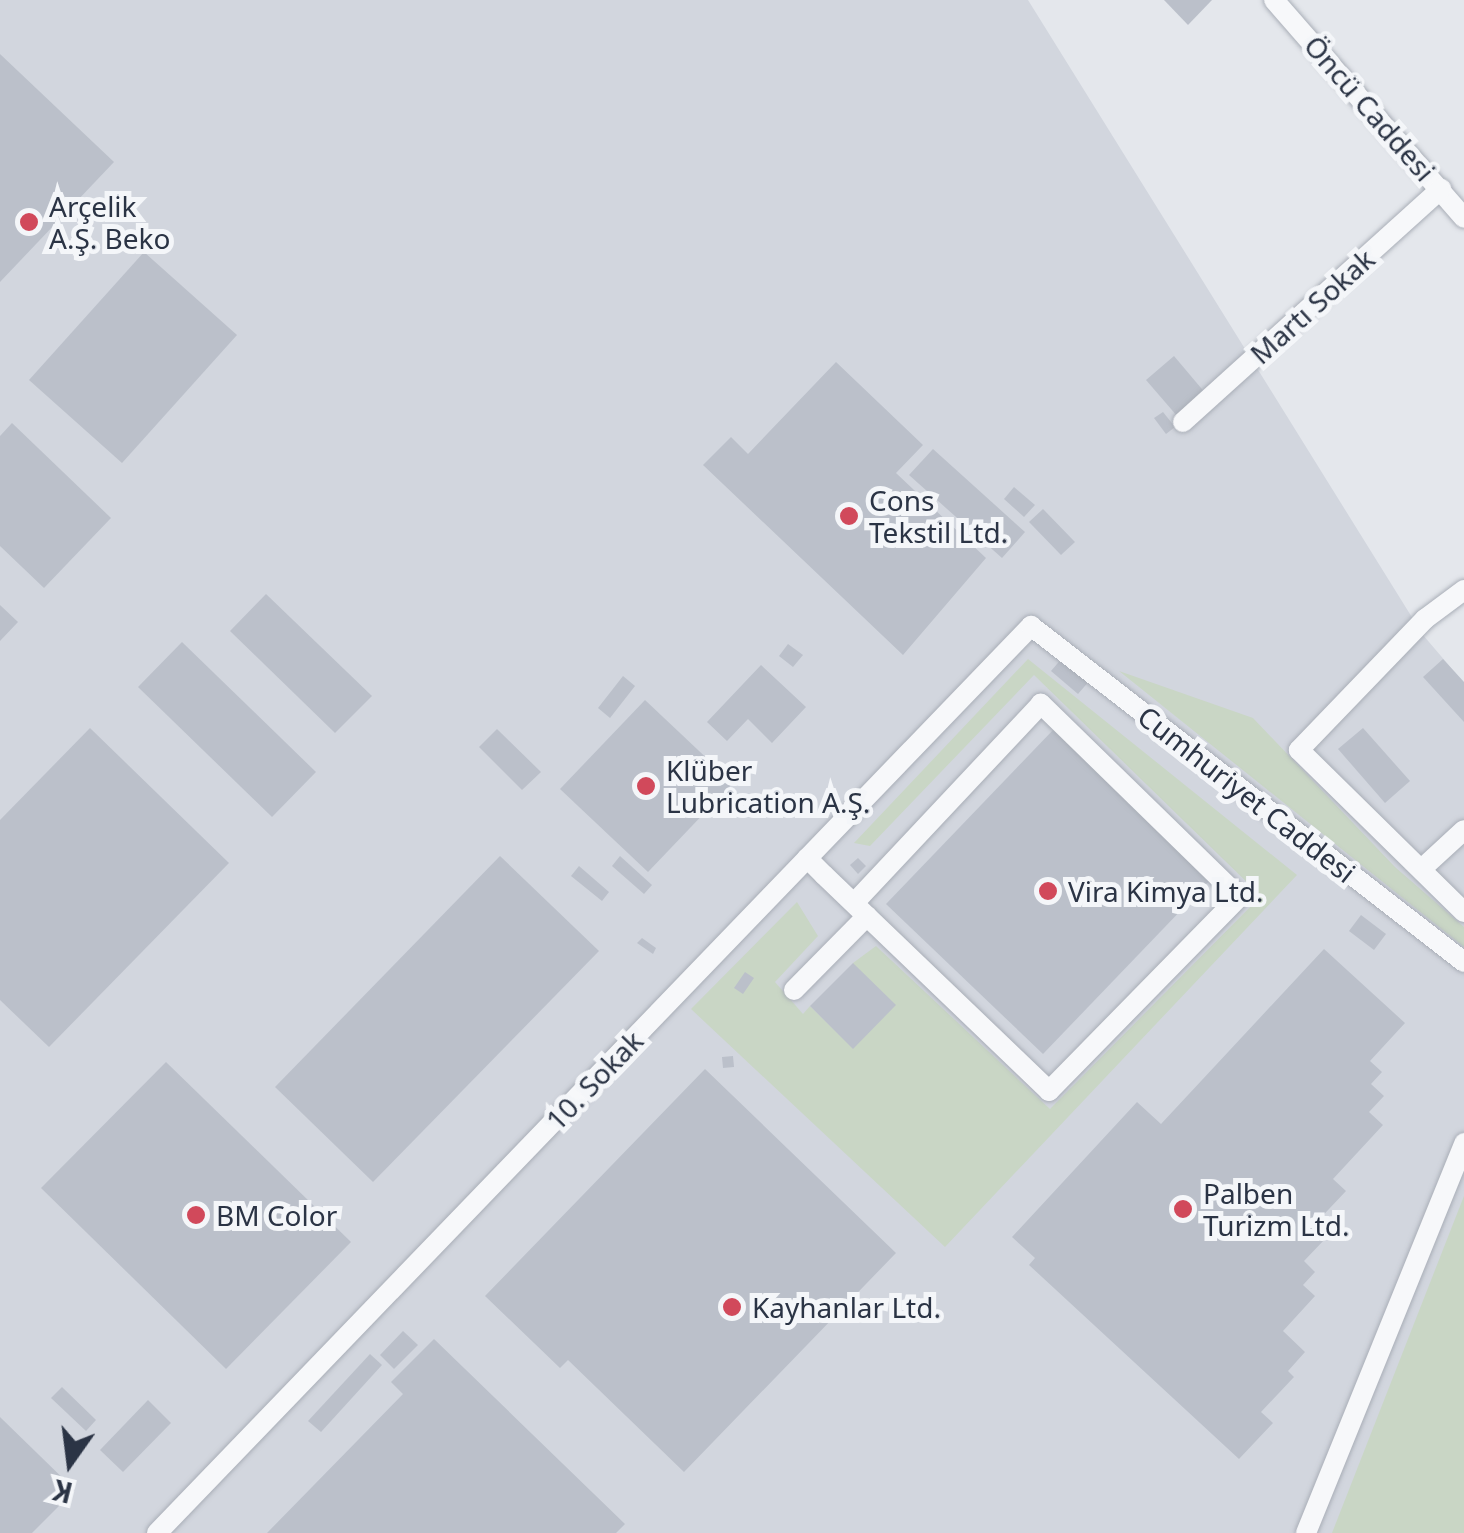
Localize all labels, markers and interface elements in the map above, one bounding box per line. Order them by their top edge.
street label: Öncü Caddesi [1298,29,1442,187]
place label: Arçelik A.Ş. Beko [49,189,170,255]
marker: Arçelik A.Ş. Beko [18,211,40,233]
street label: Martı Sokak [1243,242,1381,370]
place label: Cons Tekstil Ltd. [869,483,1008,549]
marker: Cons Tekstil Ltd. [838,505,860,527]
street label: Cumhuriyet Caddesi [1132,699,1362,889]
place label: Klüber Lubrication A.Ş. [666,753,870,819]
marker: Klüber Lubrication A.Ş. [635,775,657,797]
place label: Vira Kimya Ltd. [1068,874,1264,908]
marker: Vira Kimya Ltd. [1037,880,1059,902]
street label: 10. Sokak [539,1023,649,1137]
place label: Palben Turizm Ltd. [1203,1176,1349,1242]
place label: BM Color [216,1198,337,1232]
marker: Palben Turizm Ltd. [1172,1198,1194,1220]
marker: BM Color [185,1204,207,1226]
place label: Kayhanlar Ltd. [752,1290,941,1324]
marker: Kayhanlar Ltd. [721,1296,743,1318]
north arrow [20,1413,120,1513]
text: K [49,1471,76,1513]

